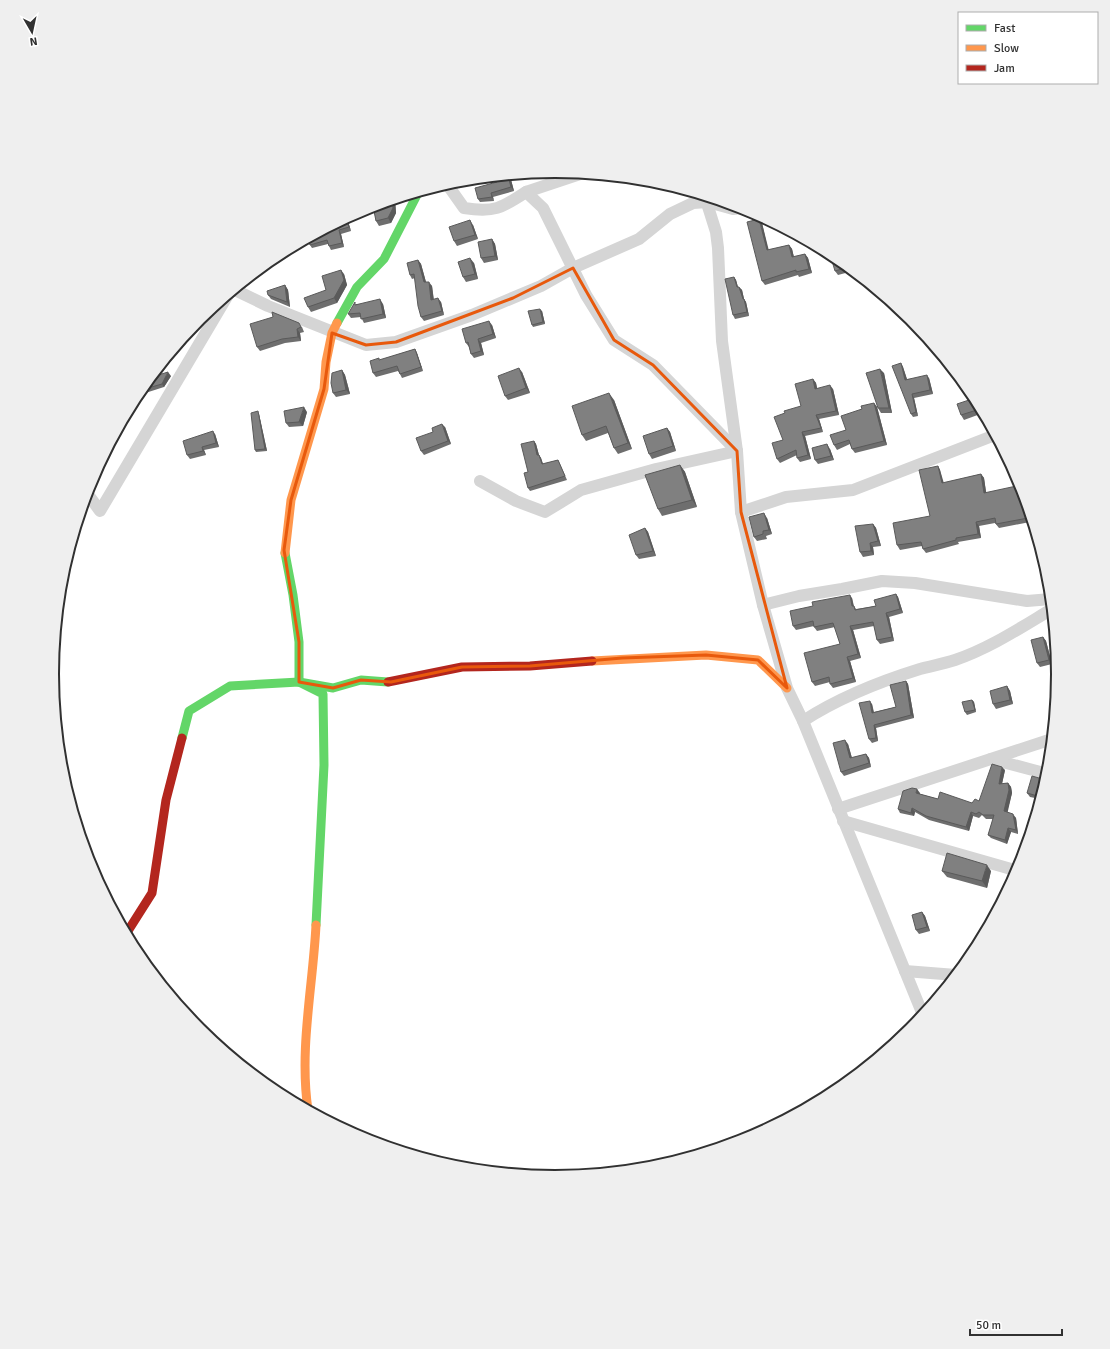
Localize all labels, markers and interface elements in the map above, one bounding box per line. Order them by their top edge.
north arrow [12,12,52,52]
legend [958,12,1098,84]
text: Fast [994,21,1015,36]
text: N [29,34,38,48]
text: Slow [994,41,1019,56]
text: Jam [994,61,1015,76]
scale bar [970,1311,1062,1337]
text: 50 m [976,1318,1001,1333]

